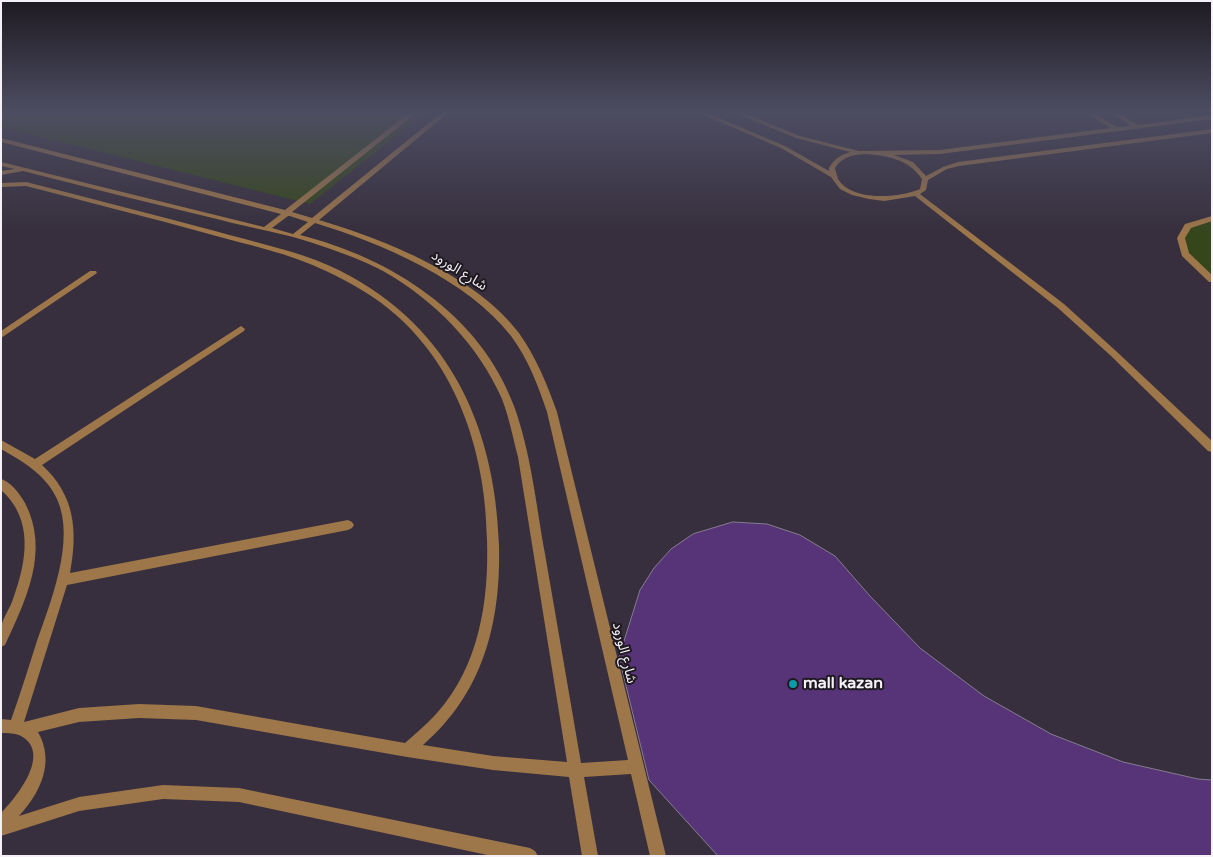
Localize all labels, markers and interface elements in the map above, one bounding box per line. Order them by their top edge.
street label: شارع الورود [428,247,490,295]
street label: شارع الورود [608,621,640,685]
place label: mall kazan [803,674,883,694]
marker: mall kazan [787,678,799,690]

